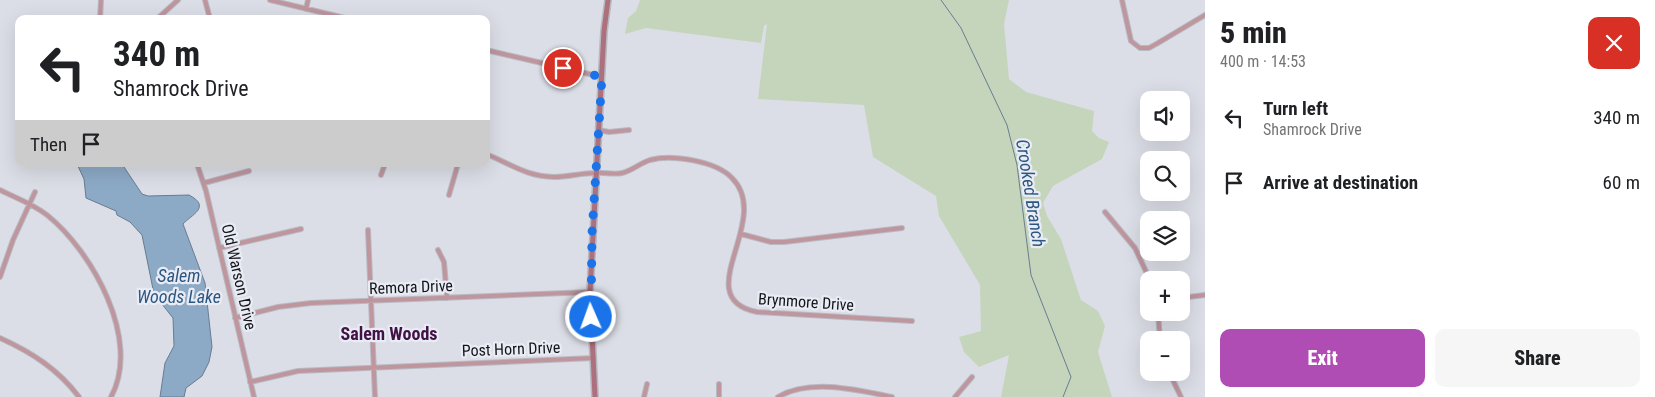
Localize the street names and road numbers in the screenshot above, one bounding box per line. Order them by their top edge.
street label: Old Warson Drive [218,222,260,332]
street label: Remora Drive [369,276,453,298]
street label: Brynmore Drive [757,289,855,315]
street label: Post Horn Drive [461,338,561,360]

